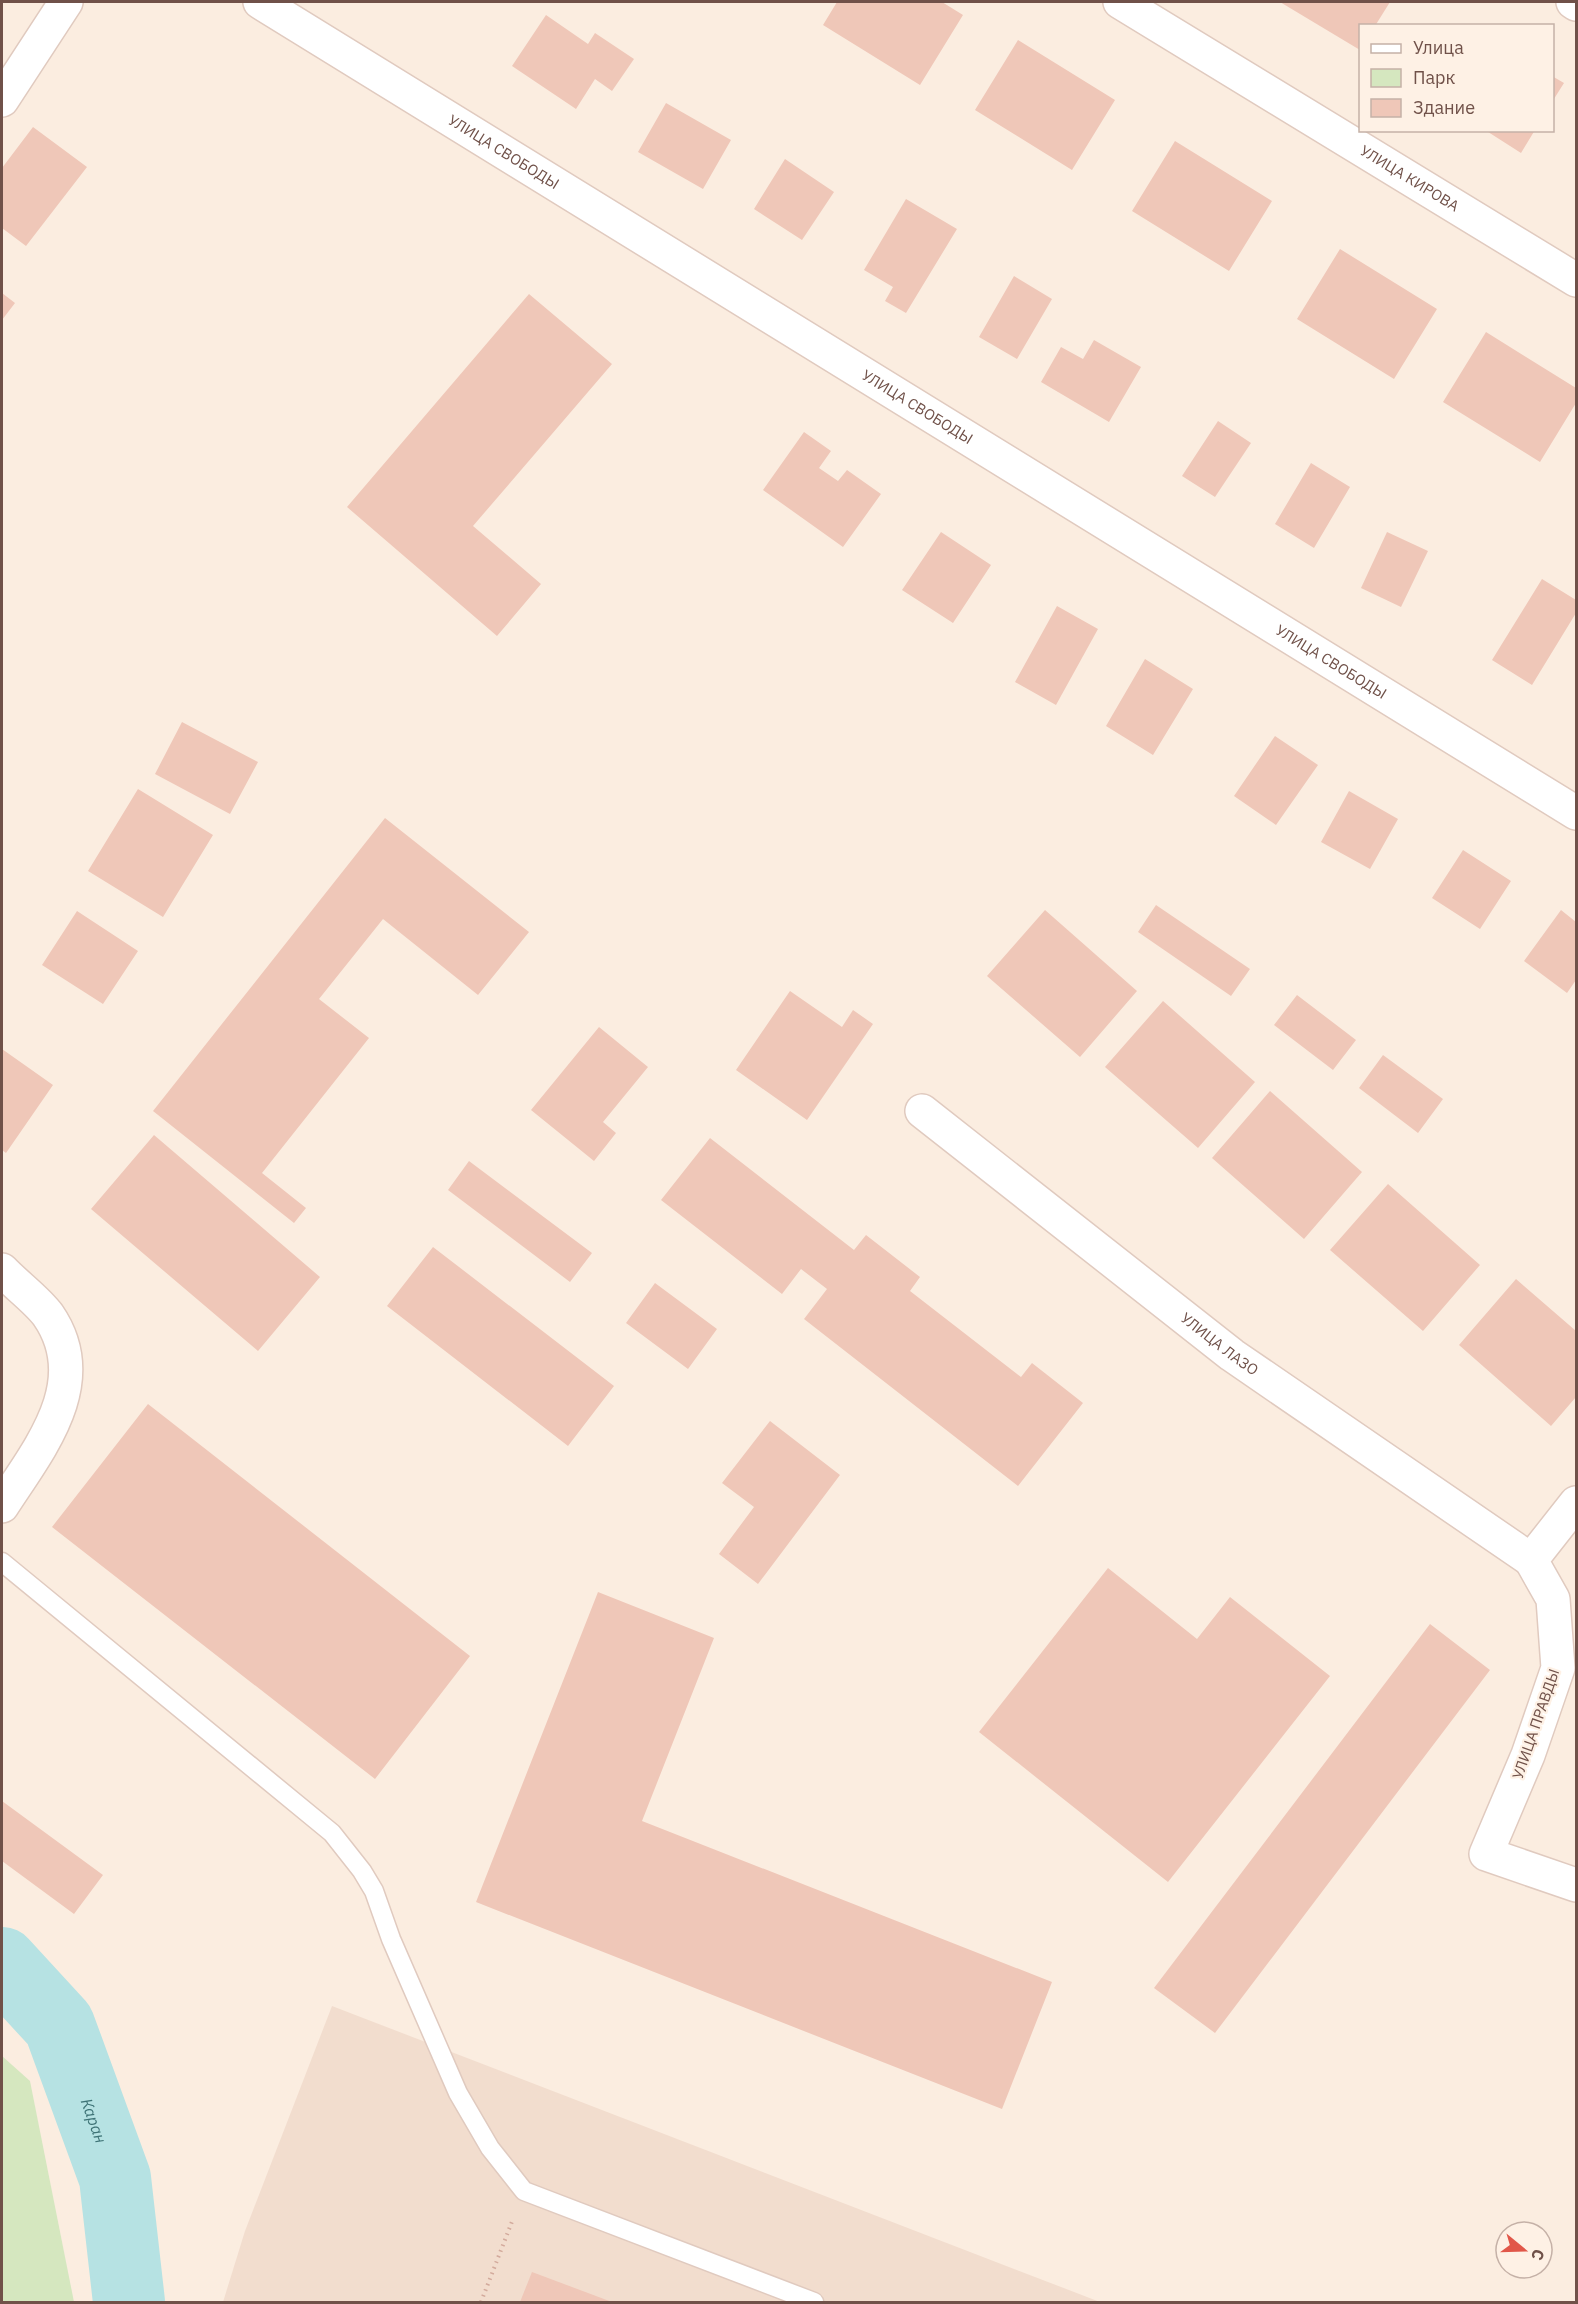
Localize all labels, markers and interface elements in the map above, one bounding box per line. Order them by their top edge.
legend [1359,24,1554,132]
text: Улица [1413,36,1464,59]
text: Парк [1413,66,1456,89]
text: Здание [1413,96,1475,119]
street label: УЛИЦА СВОБОДЫ [445,110,563,193]
street label: УЛИЦА КИРОВА [1357,141,1463,216]
street label: УЛИЦА СВОБОДЫ [859,365,976,448]
street label: УЛИЦА СВОБОДЫ [1272,620,1390,703]
street label: УЛИЦА ЛАЗО [1177,1308,1262,1379]
street label: УЛИЦА ПРАВДЫ [1508,1666,1563,1781]
water label: Каран [77,2095,111,2146]
north arrow [1494,2220,1554,2280]
text: С [1527,2247,1549,2263]

